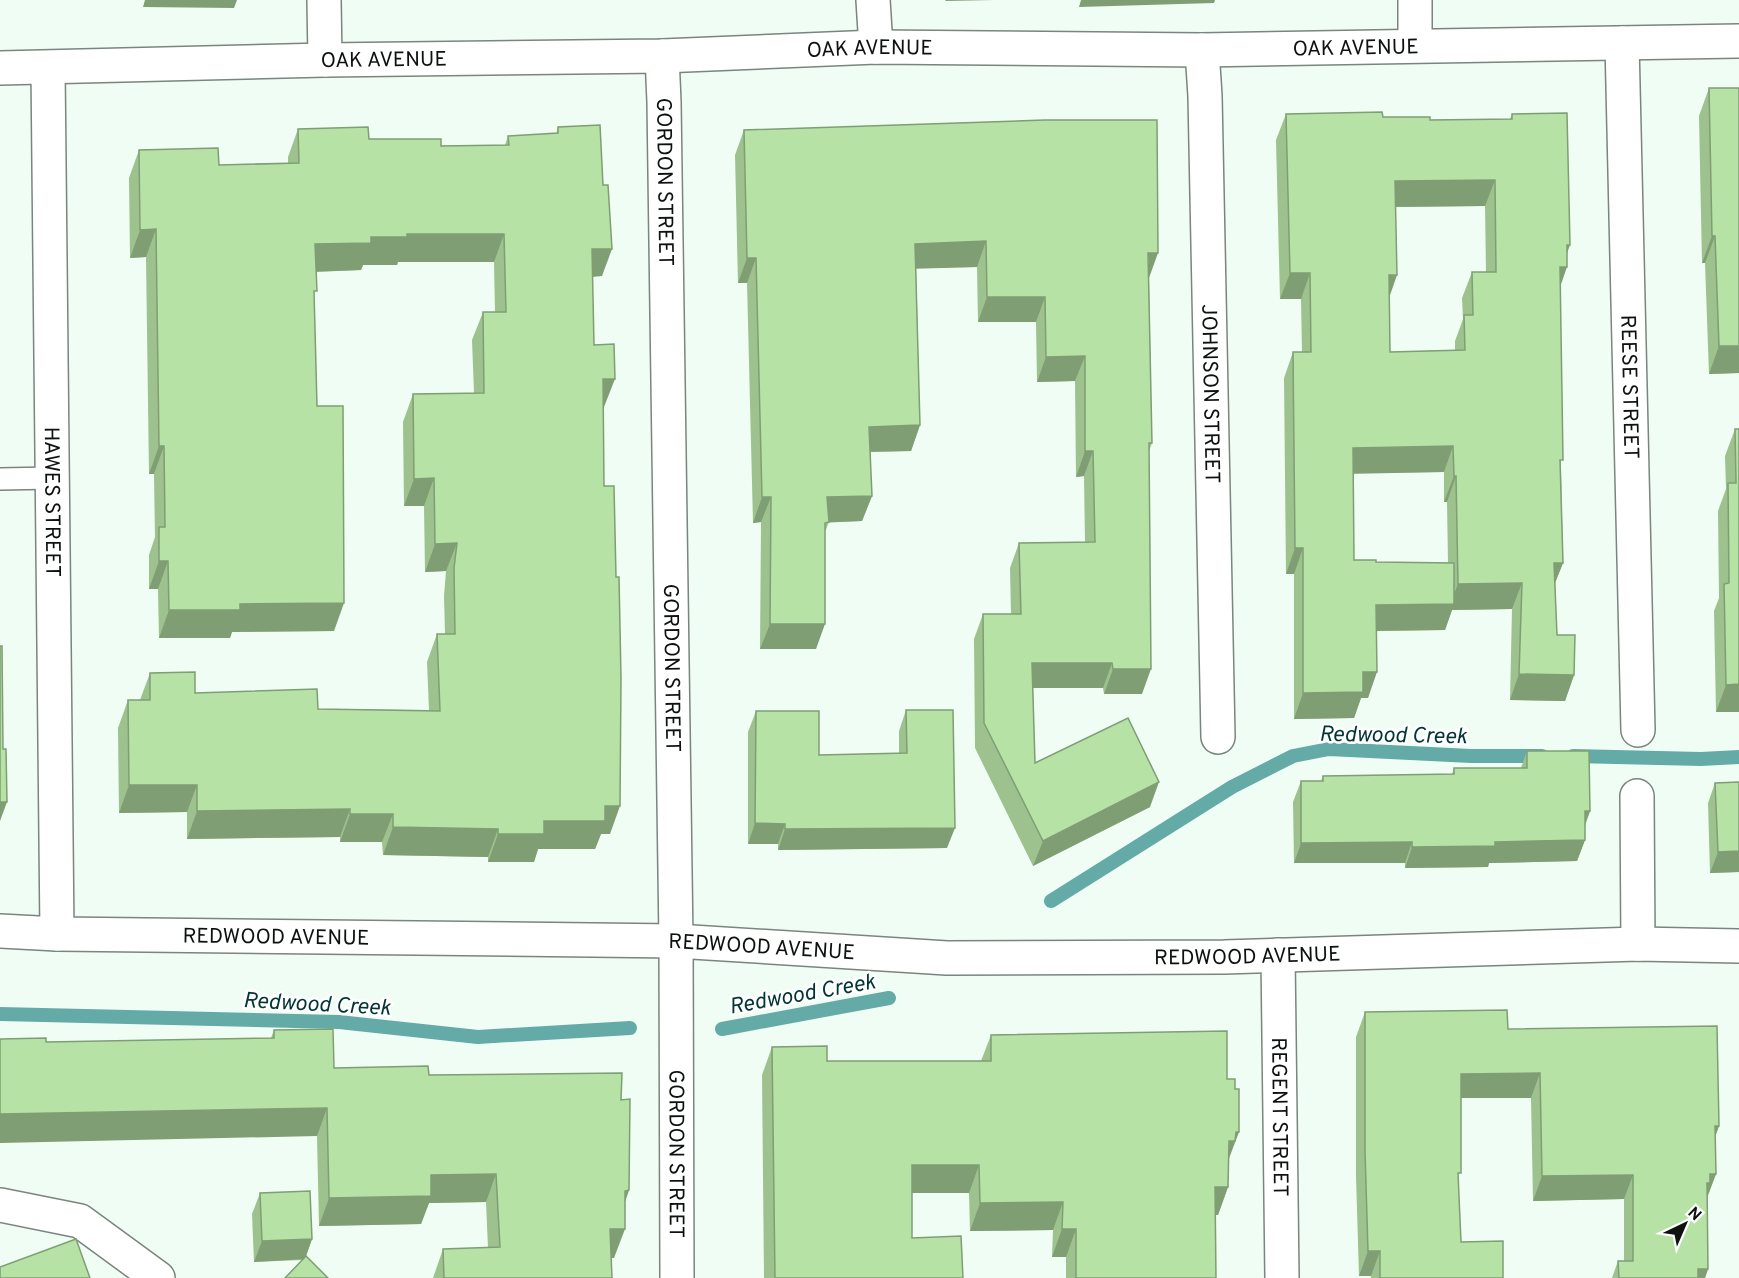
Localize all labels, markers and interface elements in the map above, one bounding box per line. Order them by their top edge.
street label: OAK AVENUE [1292,34,1419,63]
street label: OAK AVENUE [806,35,933,65]
street label: OAK AVENUE [321,47,447,75]
street label: GORDON STREET [649,97,678,266]
street label: JOHNSON STREET [1194,304,1225,484]
street label: REESE STREET [1613,314,1644,459]
street label: HAWES STREET [37,427,65,577]
street label: GORDON STREET [656,583,685,752]
water label: Redwood Creek [1319,722,1468,751]
street label: REDWOOD AVENUE [182,923,369,953]
street label: REDWOOD AVENUE [668,929,856,967]
street label: REDWOOD AVENUE [1154,941,1341,972]
water label: Redwood Creek [727,969,879,1022]
water label: Redwood Creek [242,988,392,1023]
street label: REGENT STREET [1264,1037,1293,1197]
street label: GORDON STREET [661,1070,689,1238]
north arrow [1655,1194,1715,1254]
text: N [1683,1203,1705,1226]

